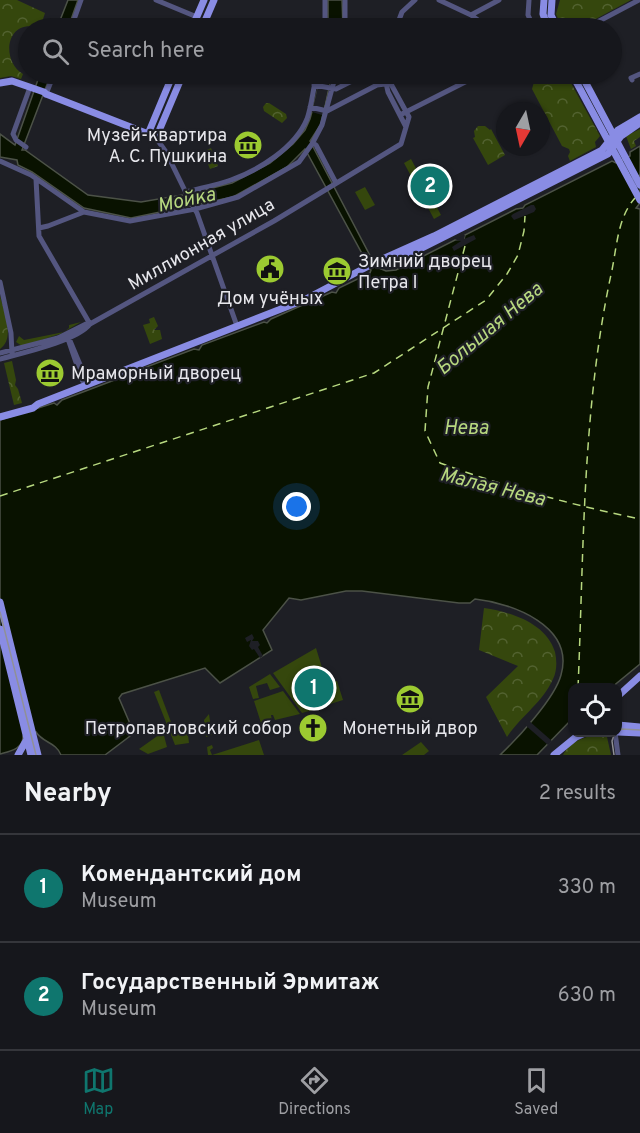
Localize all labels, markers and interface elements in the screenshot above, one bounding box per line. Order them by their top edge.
search box [18,18,622,84]
icon: search [39,35,72,68]
text: Search here [87,38,205,65]
north arrow [496,102,550,156]
place label: Музей-квартира А. С. Пушкина [87,125,227,169]
museum icon: Музей-квартира А. С. Пушкина [232,129,264,161]
pin: 2 [410,164,450,208]
water label: Мойка [155,182,219,220]
street label: Миллионная улица [124,194,279,297]
place label: Зимний дворец Петра I [358,251,492,295]
public building icon: Дом учёных [254,253,286,285]
museum icon: Зимний дворец Петра I [321,255,353,287]
water label: Большая Нева [432,277,550,382]
place label: Дом учёных [217,288,323,311]
museum icon: Мраморный дворец [34,357,66,389]
place label: Мраморный дворец [71,363,241,386]
water label: Нева [443,416,489,442]
water label: Малая Нева [437,462,549,514]
your location [282,492,311,521]
pin: 1 [294,666,334,710]
museum icon: Монетный двор [394,683,426,715]
map controls [568,683,622,737]
button: locate [568,683,622,737]
church icon: Петропавловский собор [297,712,329,744]
place label: Петропавловский собор [85,718,292,741]
place label: Монетный двор [342,718,478,741]
text: Nearby [24,778,112,811]
text: 2 results [539,781,616,807]
text: Комендантский дом [81,862,301,889]
text: 1 [40,875,48,901]
text: 330 m [558,875,616,901]
text: Museum [81,889,157,915]
text: Государственный Эрмитаж [81,970,380,997]
text: 2 [37,983,50,1009]
text: 630 m [558,983,616,1009]
text: Museum [81,997,157,1023]
tab: Map [82,1064,115,1120]
tab: Directions [278,1064,351,1120]
tab: Saved [514,1064,558,1120]

